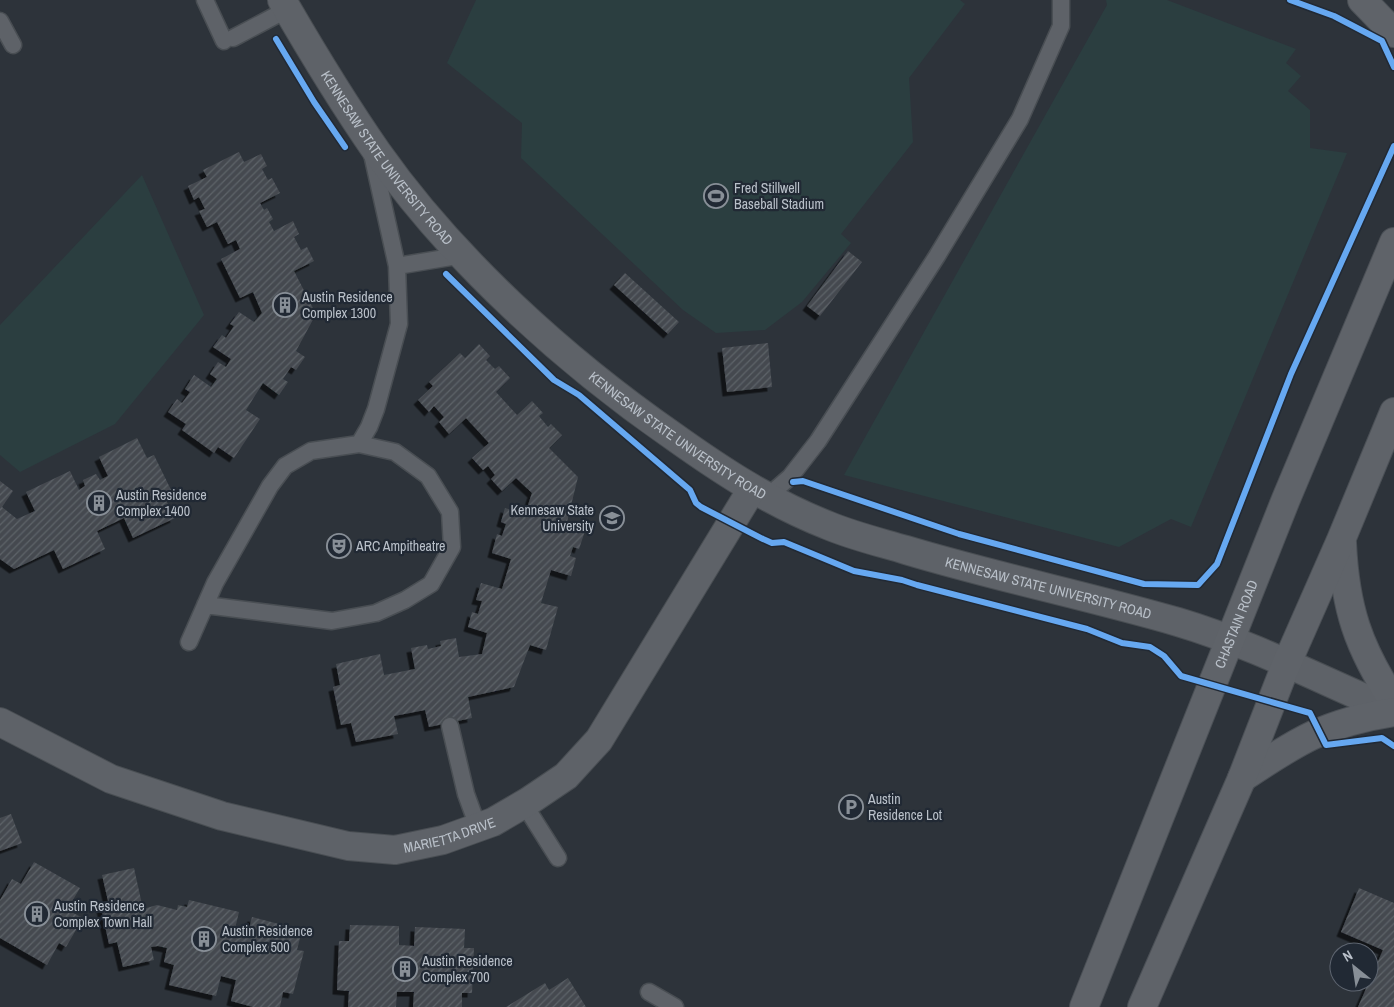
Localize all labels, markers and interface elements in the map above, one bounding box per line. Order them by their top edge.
street label: KENNESAW STATE UNIVERSITY ROAD [317,67,457,249]
place label: Fred Stillwell Baseball Stadium [734,179,824,213]
sports icon: Fred Stillwell Baseball Stadium [703,183,729,209]
place label: Austin Residence Complex 1300 [301,288,393,322]
building icon: Austin Residence Complex 1300 [272,292,298,318]
street label: KENNESAW STATE UNIVERSITY ROAD [585,367,769,503]
place label: Austin Residence Complex 1400 [115,486,207,520]
building icon: Austin Residence Complex 1400 [86,490,112,516]
place label: Kennesaw State University [510,501,594,535]
school or university icon: Kennesaw State University [599,505,625,531]
theatre icon: ARC Ampitheatre [326,533,352,559]
place label: ARC Ampitheatre [355,537,445,555]
street label: KENNESAW STATE UNIVERSITY ROAD [943,553,1154,623]
street label: CHASTAIN ROAD [1211,577,1262,671]
place label: Austin Residence Lot [867,790,942,824]
parking icon: Austin Residence Lot [838,794,864,820]
street label: MARIETTA DRIVE [402,813,498,857]
place label: Austin Residence Complex Town Hall [53,897,152,931]
building icon: Austin Residence Complex Town Hall [24,901,50,927]
place label: Austin Residence Complex 500 [221,922,313,956]
building icon: Austin Residence Complex 500 [191,926,217,952]
north arrow [1329,942,1379,992]
text: N [1339,946,1356,966]
place label: Austin Residence Complex 700 [421,952,513,986]
building icon: Austin Residence Complex 700 [392,956,418,982]

